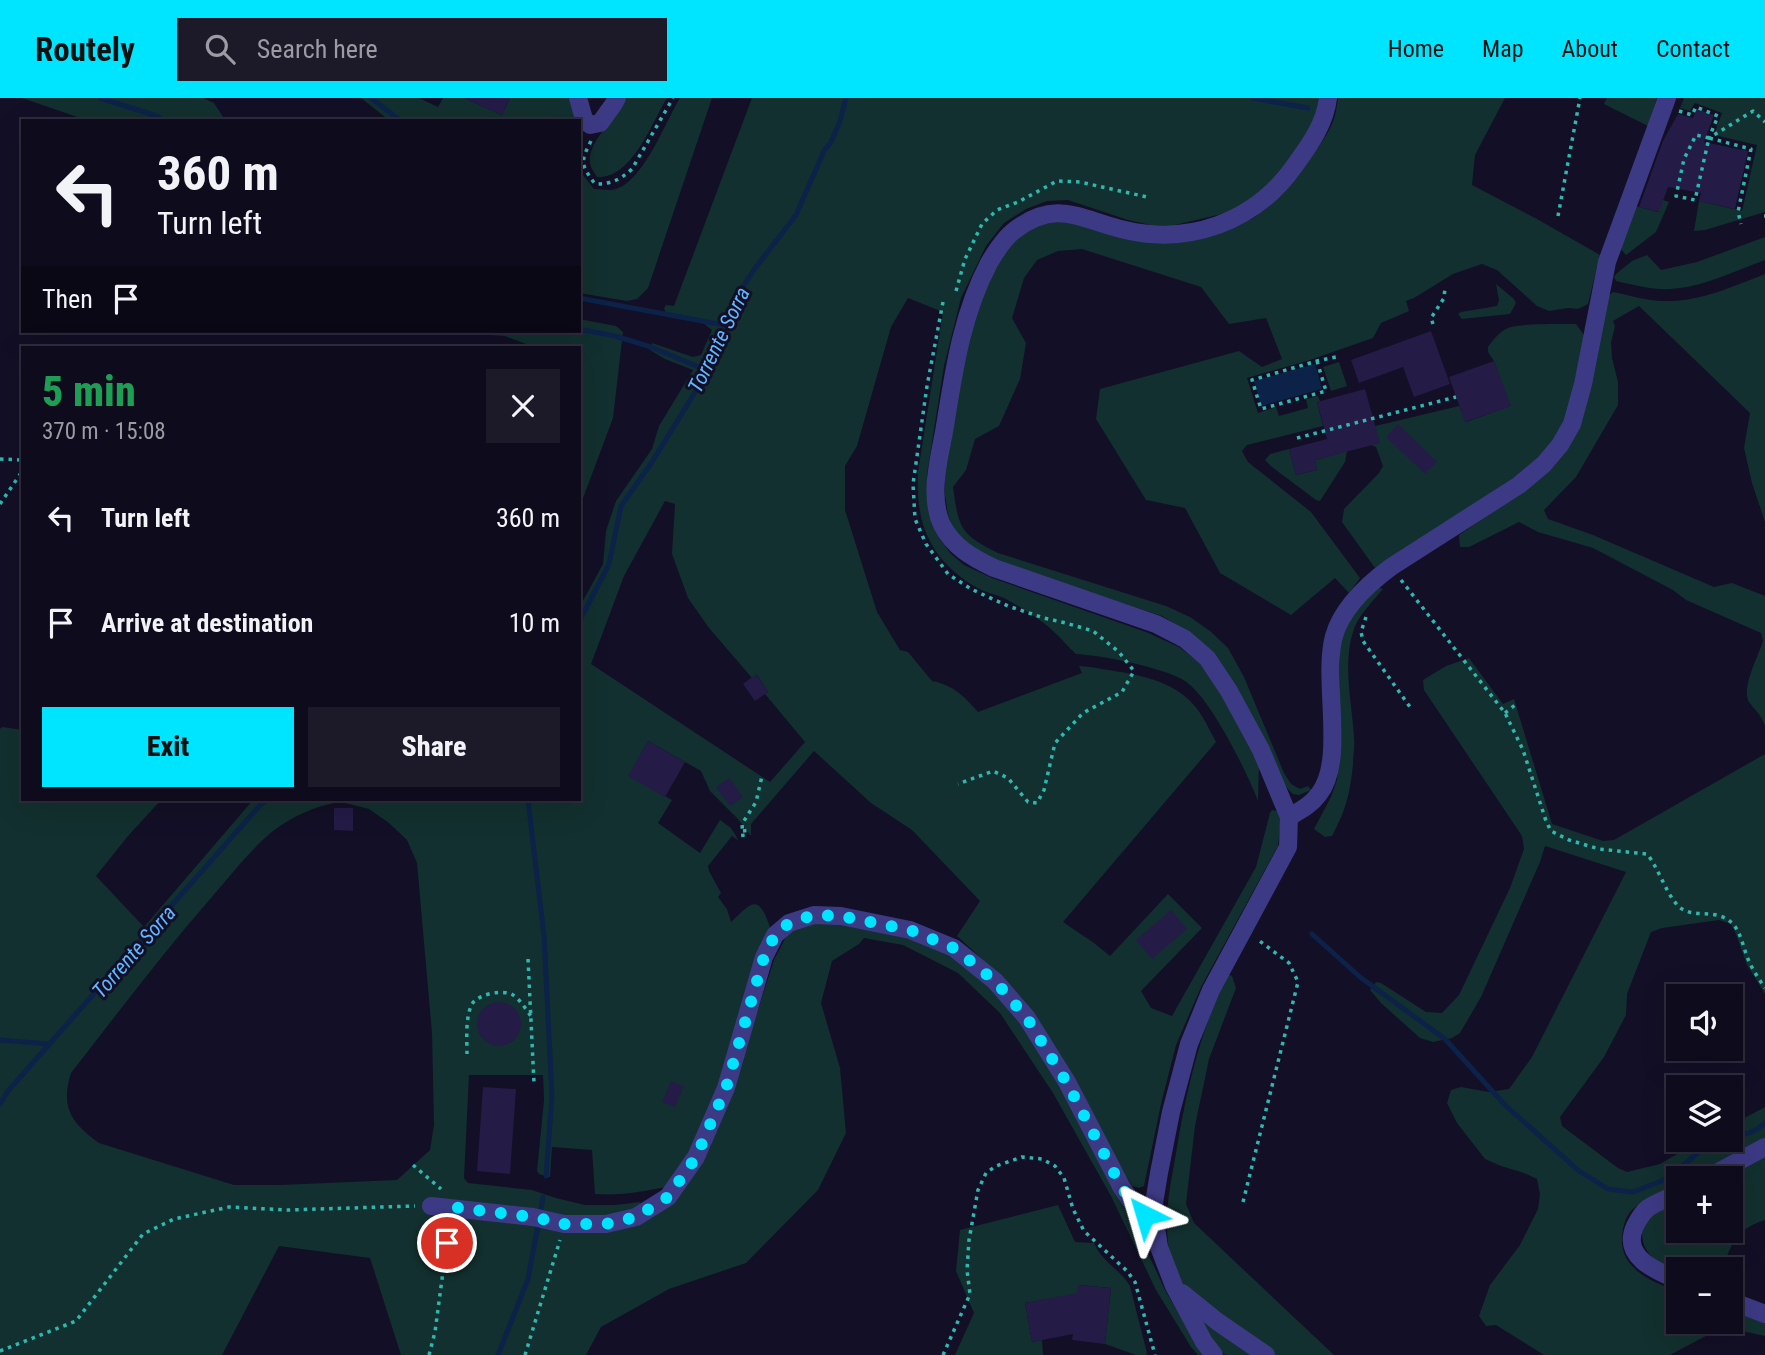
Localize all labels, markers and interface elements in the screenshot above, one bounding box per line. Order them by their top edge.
search box [177,18,667,81]
text: Routely [35,30,135,69]
icon: search [201,30,239,68]
text: Search here [257,34,378,64]
text: Home [1388,35,1444,63]
text: Map [1482,35,1524,63]
text: About [1562,35,1618,63]
text: Contact [1656,35,1730,63]
text: 360 m [157,145,279,202]
icon: left [42,147,133,238]
text: Turn left [157,204,262,242]
icon: arrive [107,280,145,318]
water label: Torrente Sorra [683,283,755,397]
text: Then [42,284,93,314]
text: 5 min [42,367,136,416]
button: close [486,369,560,443]
text: 370 m · 15:08 [42,418,166,445]
icon: left [42,499,80,537]
text: Turn left [101,503,190,533]
text: 360 m [496,503,560,533]
icon: arrive [42,604,80,642]
text: Arrive at destination [101,608,313,638]
text: 10 m [509,608,560,638]
button: Exit [42,707,294,787]
button: Share [308,707,560,787]
water label: Torrente Sorra [87,901,181,1003]
map controls [1666,984,1743,1334]
button: sound [1666,984,1743,1061]
button: layers [1666,1075,1743,1152]
button: + [1666,1166,1743,1243]
position arrow [1108,1178,1182,1252]
pin [417,1213,477,1273]
icon: arrive [428,1224,466,1262]
button: − [1666,1257,1743,1334]

